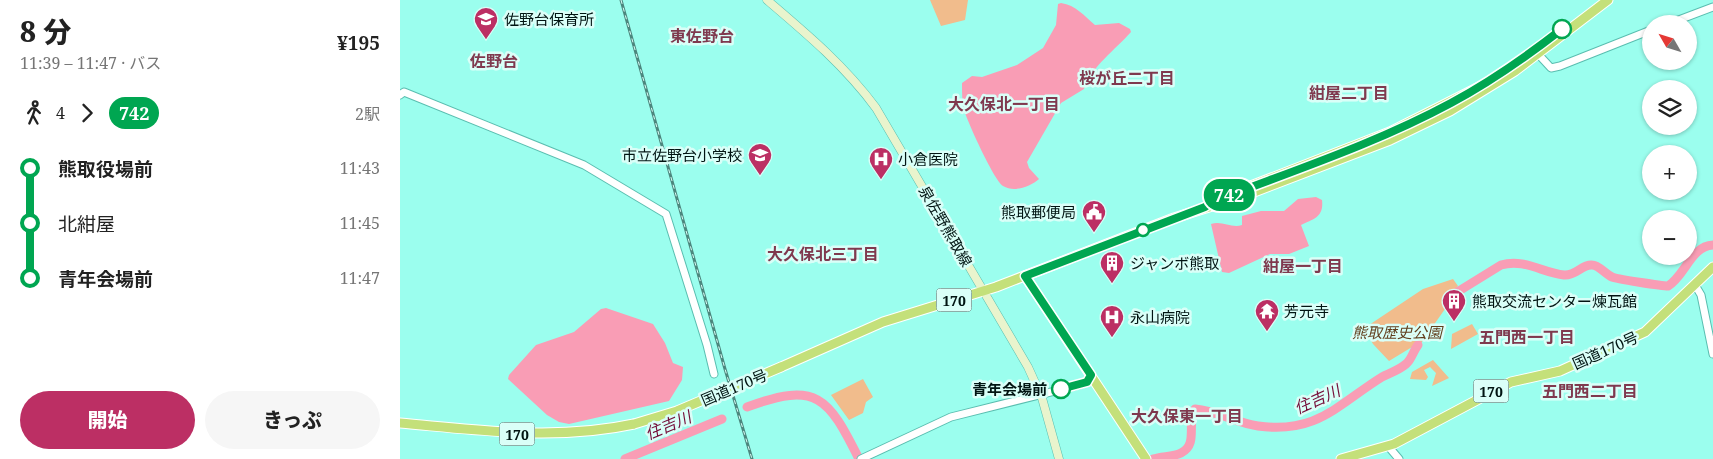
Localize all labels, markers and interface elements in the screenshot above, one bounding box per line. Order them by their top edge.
school or university icon: 佐野台保育所 [473,6,499,40]
place label: 佐野台保育所 [504,9,594,29]
text: 8 分 [20,12,71,50]
north arrow [1642,15,1698,70]
map controls [1642,15,1697,265]
unlabelled marker [1552,19,1572,39]
district label: 東佐野台 [670,25,734,47]
text: ¥195 [337,30,380,56]
district label: 佐野台 [469,50,518,72]
text: 11:39 – 11:47 · バス [20,52,161,74]
district label: 桜が丘二丁目 [1079,67,1175,89]
button: layers [1642,80,1697,135]
district label: 紺屋二丁目 [1309,82,1389,104]
district label: 大久保北一丁目 [948,93,1060,115]
icon: walk [20,99,48,127]
icon: forward [73,99,101,127]
text: 742 [119,101,149,125]
text: 4 [56,102,65,124]
text: 2駅 [355,103,380,125]
school or university icon: 市立佐野台小学校 [747,142,773,176]
place label: 市立佐野台小学校 [622,145,742,165]
button: + [1642,145,1697,200]
hospital icon: 小倉医院 [868,146,894,180]
place label: 小倉医院 [898,149,958,169]
text: 熊取役場前 [58,156,153,182]
text: 11:43 [340,157,380,179]
line badge: 742 [1200,179,1258,211]
street label: 泉佐野熊取線 [915,182,977,270]
text: 742 [1214,183,1244,207]
public building icon: 熊取郵便局 [1081,199,1107,233]
place label: 熊取郵便局 [1001,202,1076,222]
button: − [1642,210,1697,265]
text: 北紺屋 [58,211,115,237]
text: 11:45 [340,212,380,234]
unlabelled marker [1136,223,1150,237]
district label: 大久保北三丁目 [767,243,879,265]
building icon: ジャンボ熊取 [1099,250,1125,284]
place label: ジャンボ熊取 [1130,253,1219,273]
district label: 紺屋一丁目 [1263,255,1343,277]
text: 青年会場前 [58,266,153,292]
text: 11:47 [340,267,380,289]
road number: 170 [936,288,972,312]
building icon: 熊取交流センター煉瓦館 [1441,288,1467,322]
place label: 熊取交流センター煉瓦館 [1472,291,1637,311]
temple icon: 芳元寺 [1254,298,1280,332]
place label: 芳元寺 [1284,301,1329,321]
hospital icon: 永山病院 [1099,304,1125,338]
place label: 永山病院 [1130,307,1190,327]
park label: 熊取歴史公園 [1352,322,1444,342]
district label: 五門西一丁目 [1479,326,1575,348]
street label: 国道170号 [1569,327,1641,373]
street label: 国道170号 [698,364,770,410]
water label: 住吉川 [1291,378,1345,419]
place label: 青年会場前 [972,379,1047,399]
marker: 青年会場前 [1051,379,1071,399]
road number: 170 [1474,380,1508,402]
district label: 五門西二丁目 [1542,380,1638,402]
button: 開始 [20,391,195,449]
button: きっぷ [205,391,380,449]
water label: 住吉川 [642,405,696,445]
district label: 大久保東一丁目 [1131,405,1243,427]
road number: 170 [500,422,534,446]

